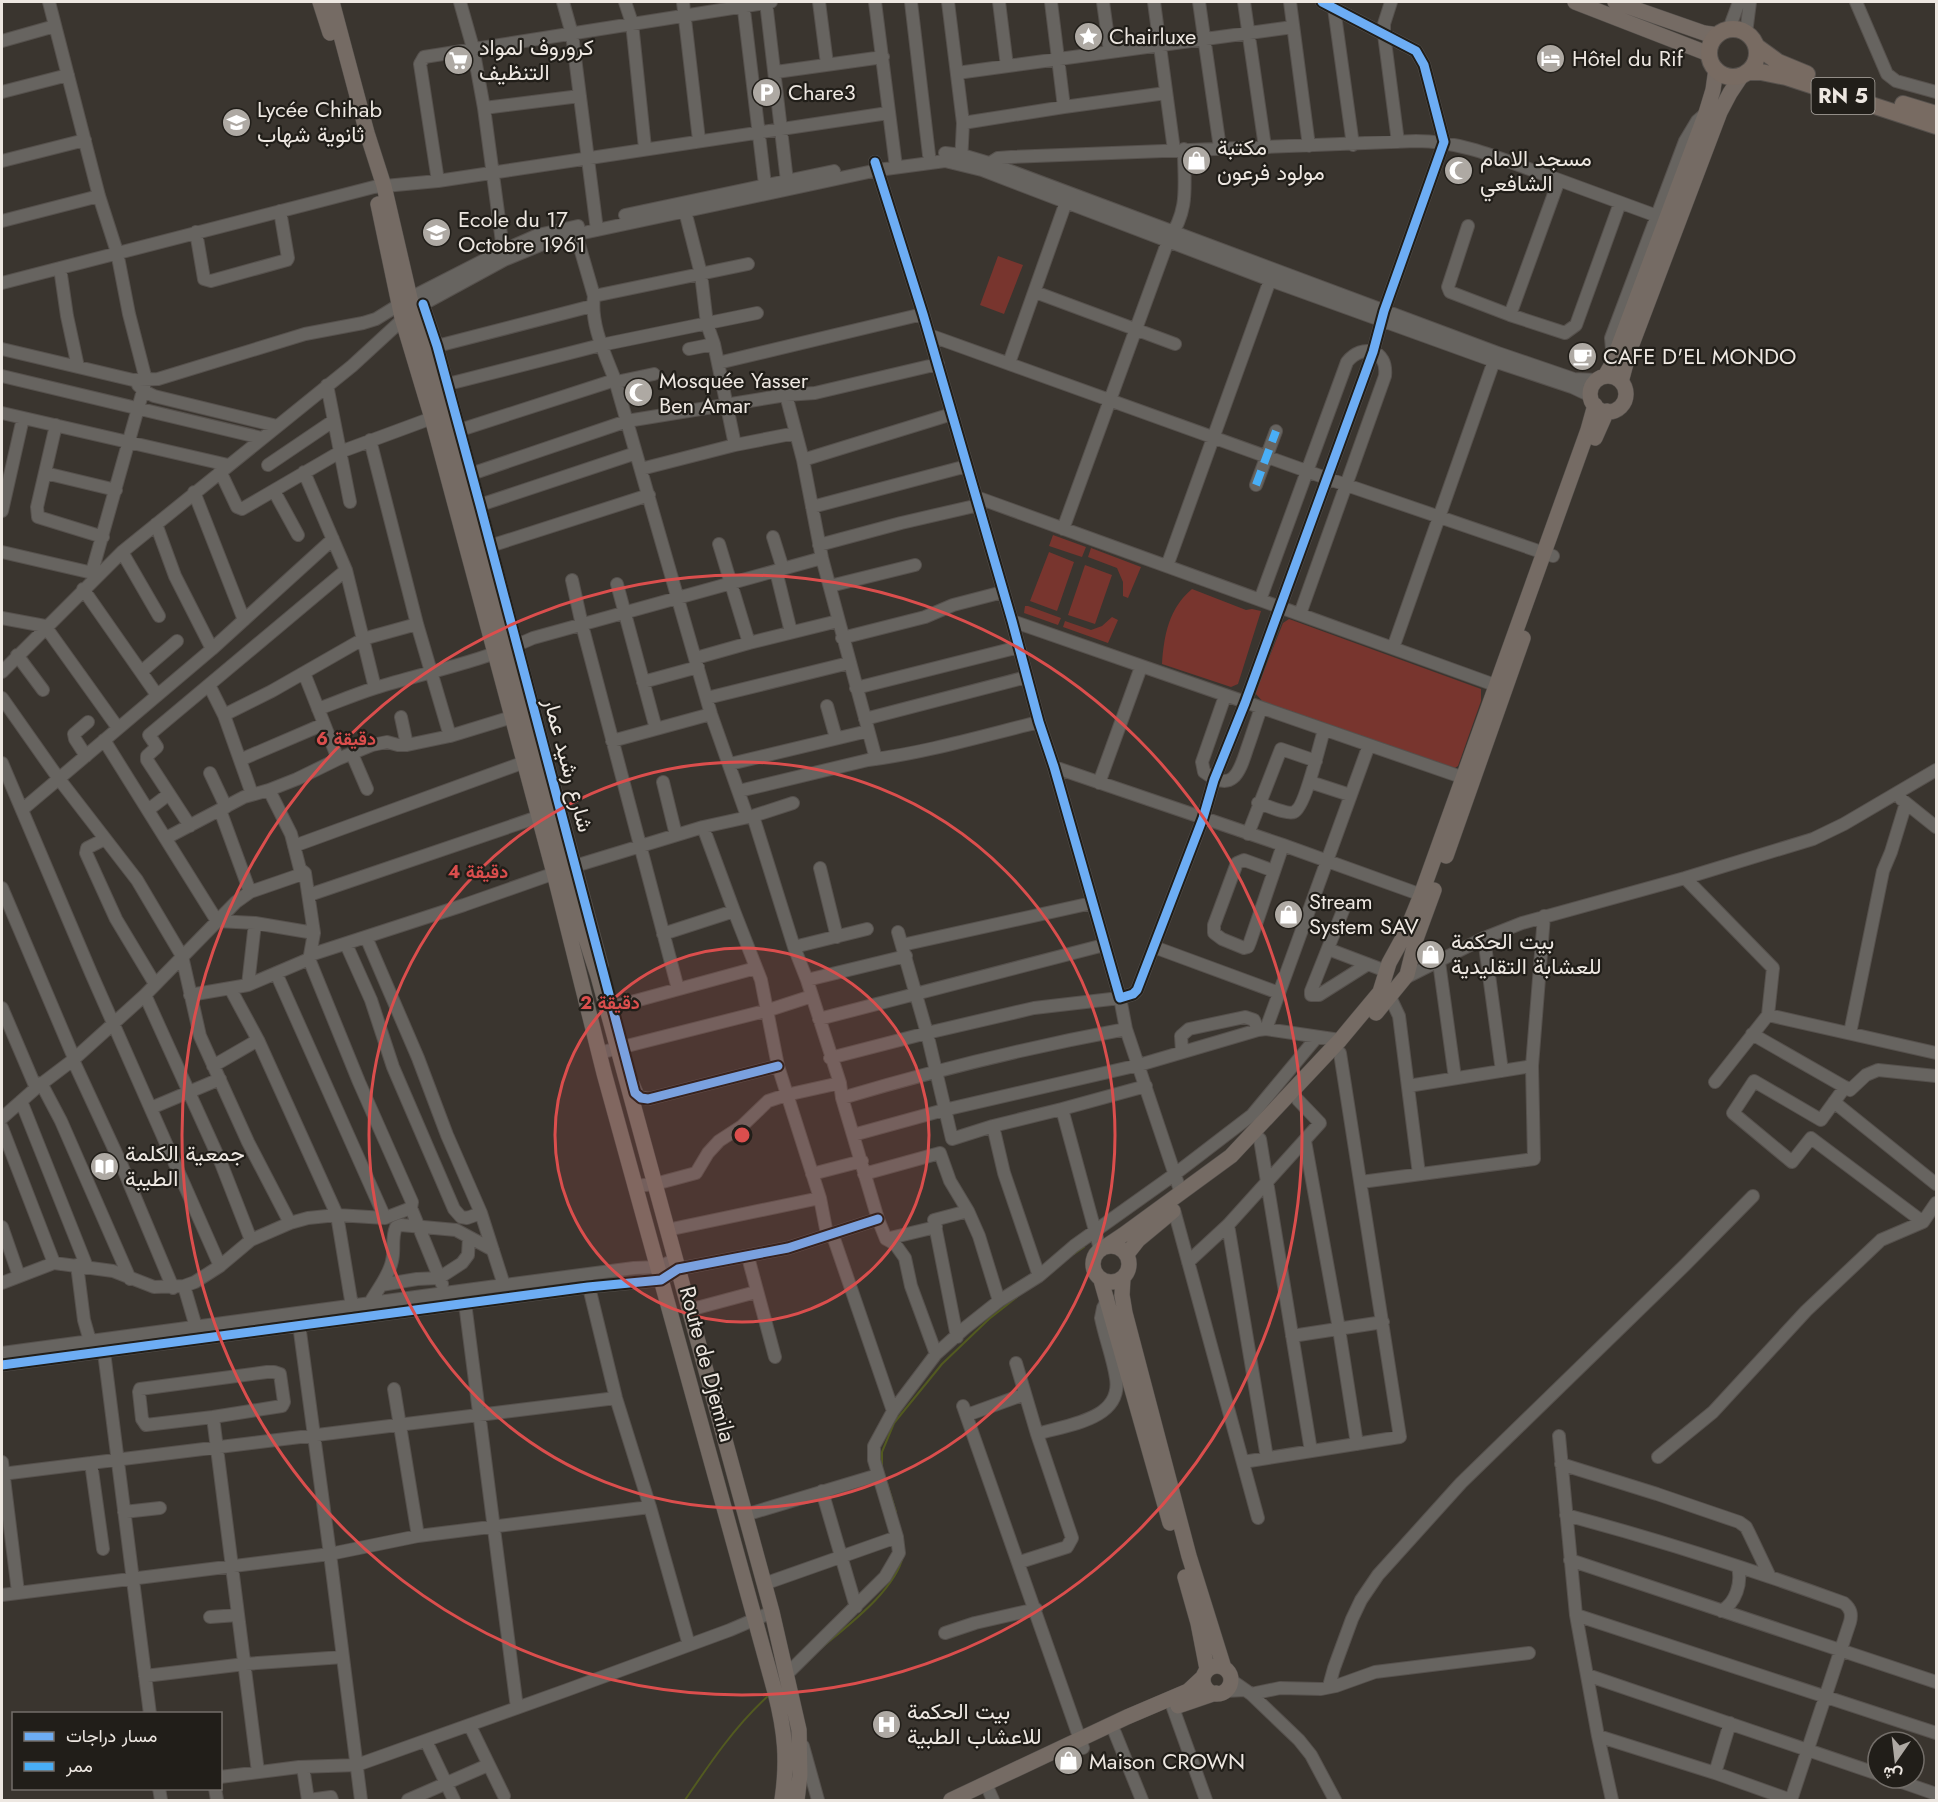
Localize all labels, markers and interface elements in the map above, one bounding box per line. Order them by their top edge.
place icon: Chairluxe [1072,20,1104,52]
place label: Chairluxe [1109,20,1196,52]
place label: كروروف لمواد التنظيف [479,31,594,88]
hotel icon: Hôtel du Rif [1535,42,1567,74]
place label: Hôtel du Rif [1572,42,1684,74]
supermarket icon: كروروف لمواد التنظيف [442,44,474,76]
parking icon: Chare3 [751,76,783,108]
place label: Chare3 [788,76,856,108]
road number: RN 5 [1812,78,1874,114]
place label: Lycée Chihab ثانوية شهاب [257,93,382,150]
school or university icon: Lycée Chihab ثانوية شهاب [220,106,252,138]
place label: مكتبة مولود فرعون [1217,131,1325,188]
place label: مسجد الامام الشافعي [1480,142,1592,202]
shop icon: مكتبة مولود فرعون [1180,144,1212,176]
mosque icon: مسجد الامام الشافعي [1443,155,1475,187]
place label: Ecole du 17 Octobre 1961 [458,203,586,260]
school or university icon: Ecole du 17 Octobre 1961 [421,216,453,248]
cafe icon: CAFE D'EL MONDO [1566,340,1598,372]
place label: CAFE D'EL MONDO [1603,340,1796,372]
place label: Mosquée Yasser Ben Amar [659,364,809,421]
mosque icon: Mosquée Yasser Ben Amar [622,377,654,409]
street label: شارع رشيد عمار [535,693,602,836]
text: 6 دقيقة [316,726,376,752]
text: 4 دقيقة [448,859,508,885]
place label: Stream System SAV [1309,885,1419,942]
shop icon: Stream System SAV [1272,898,1304,930]
place label: بيت الحكمة للعشابة التقليدية [1451,925,1602,982]
shop icon: بيت الحكمة للعشابة التقليدية [1414,938,1446,970]
text: 2 دقيقة [580,990,640,1016]
centre of rings [732,1125,752,1145]
place label: جمعية الكلمة الطيبة [125,1137,245,1194]
library icon: جمعية الكلمة الطيبة [88,1150,120,1182]
street label: Route de Djemila [672,1283,744,1445]
place label: بيت الحكمة للاعشاب الطبية [907,1695,1042,1752]
hospital icon: بيت الحكمة للاعشاب الطبية [870,1708,902,1740]
legend [12,1712,222,1790]
text: مسار دراجات [66,1723,157,1749]
north arrow [1866,1730,1926,1790]
shop icon: Maison CROWN [1052,1745,1084,1777]
place label: Maison CROWN [1089,1745,1245,1777]
text: ممر [65,1753,93,1779]
text: ش [1880,1761,1905,1788]

